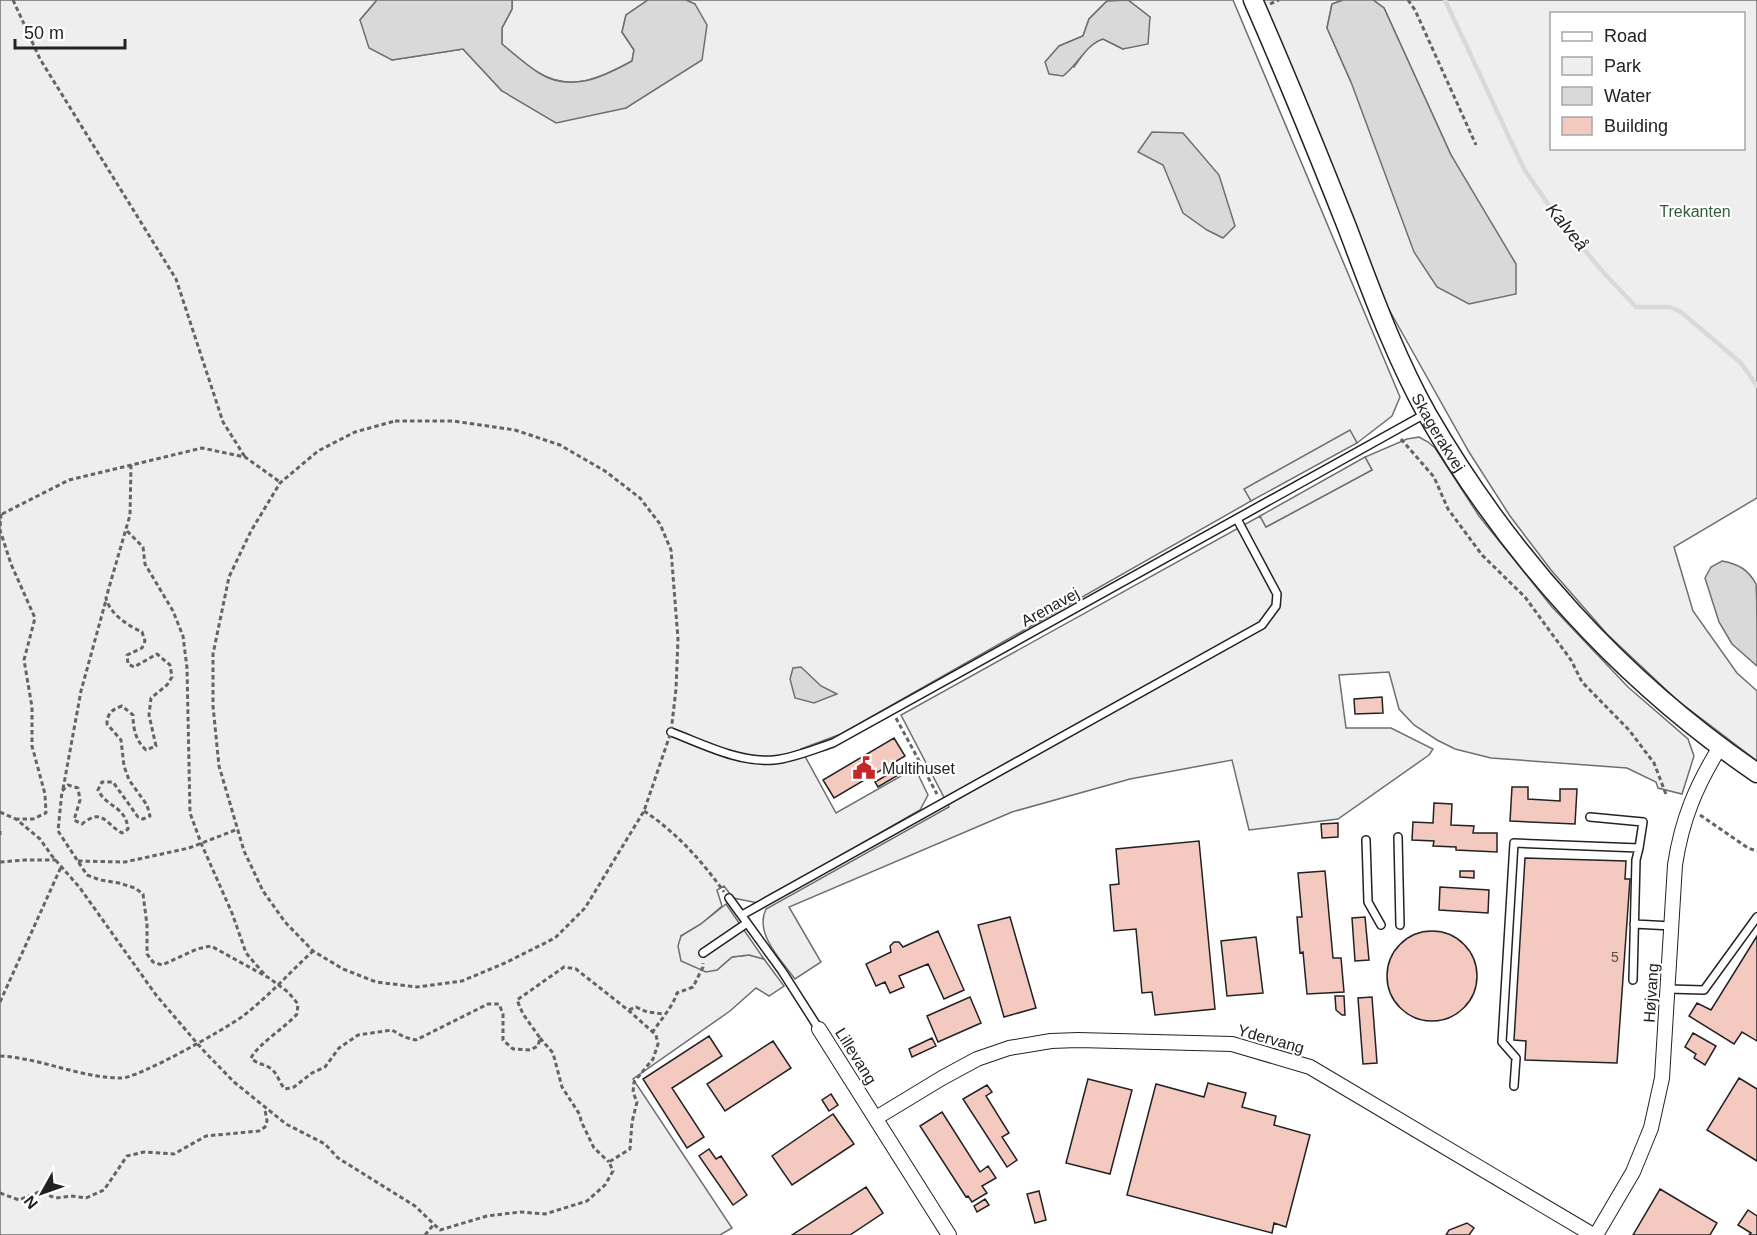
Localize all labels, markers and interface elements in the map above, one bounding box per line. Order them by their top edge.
scale bar [15,12,124,50]
legend [1550,12,1745,150]
text: 50 m [24,23,64,43]
text: Road [1604,26,1647,46]
text: Park [1604,56,1642,76]
text: Water [1604,86,1651,106]
text: Building [1604,116,1668,136]
water label: Kalveå [1542,199,1592,255]
park label: Trekanten [1659,203,1731,220]
street label: Skagerakvej [1409,390,1469,475]
street label: Arenavej [1018,584,1082,630]
public building icon: Multihuset [851,755,877,781]
place label: Multihuset [882,760,955,777]
house number: 5 [1611,949,1619,965]
street label: Højvang [1640,963,1662,1023]
street label: Ydervang [1236,1021,1306,1057]
street label: Lillevang [832,1025,880,1087]
north arrow [12,1163,72,1223]
text: N [21,1192,41,1212]

